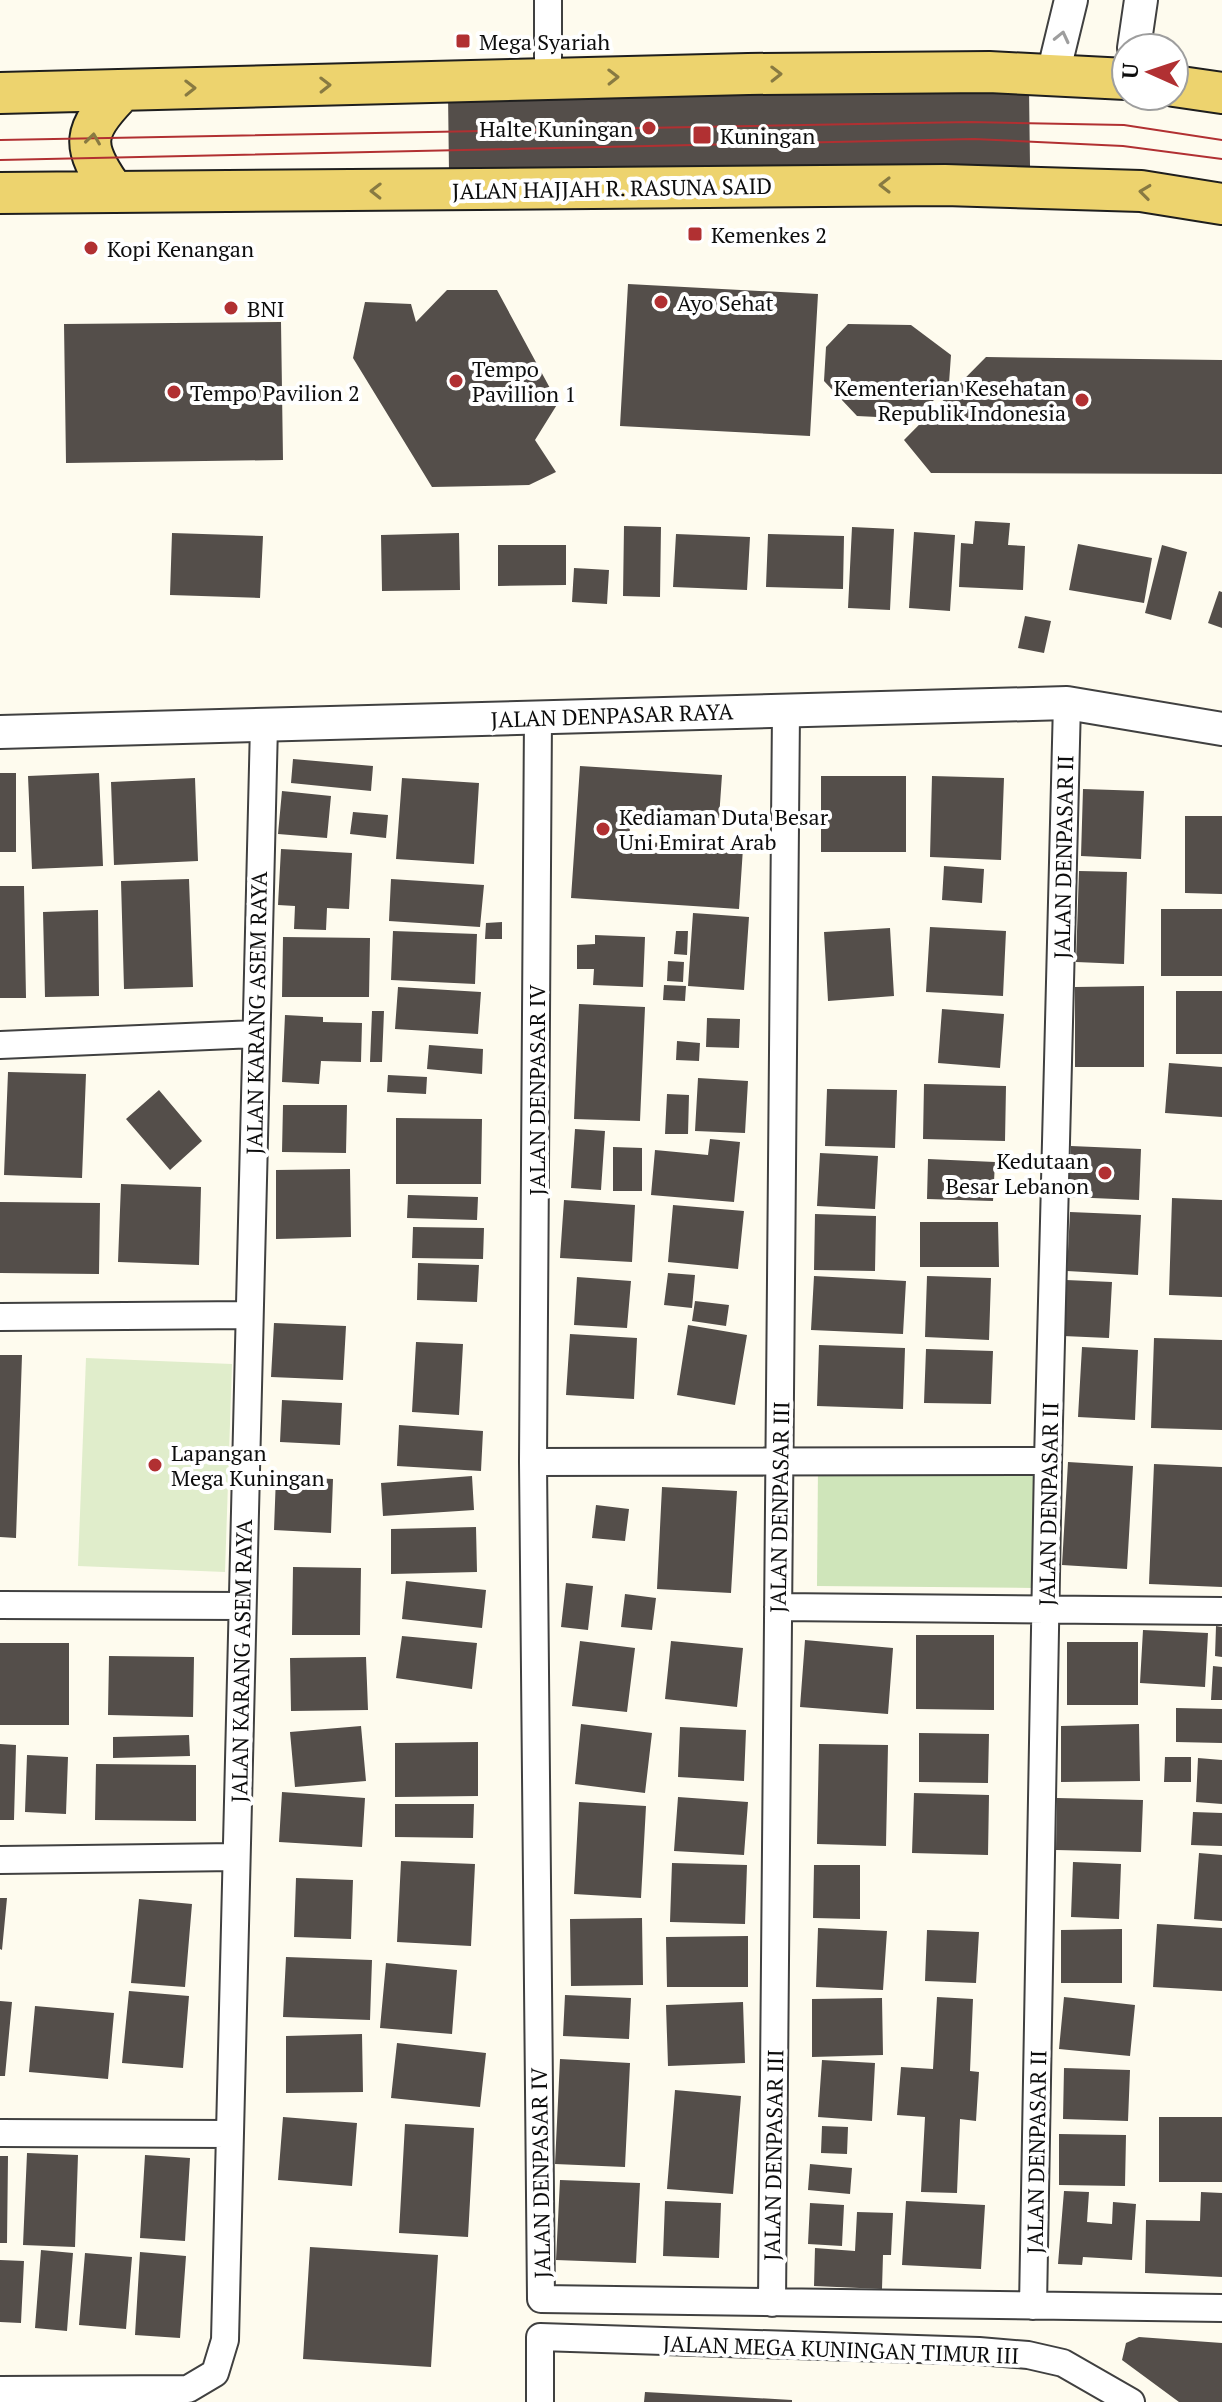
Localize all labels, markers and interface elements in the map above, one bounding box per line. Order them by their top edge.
place label: Mega Syariah [479,27,610,56]
one-way arrow [1053,31,1070,44]
marker: Mega Syariah [454,32,472,50]
north arrow [1110,32,1190,112]
text: U [1115,62,1144,80]
one-way arrow [770,65,783,82]
one-way arrow [607,69,620,86]
one-way arrow [319,76,332,94]
one-way arrow [184,80,197,97]
place label: Halte Kuningan [479,114,633,143]
marker: Halte Kuningan [640,119,658,137]
place label: Kuningan [720,121,815,150]
marker: Kuningan [691,124,713,146]
one-way arrow [83,132,101,145]
street label: JALAN HAJJAH R. RASUNA SAID [452,171,772,205]
one-way arrow [878,176,891,194]
one-way arrow [369,182,382,200]
one-way arrow [1138,183,1151,200]
place label: Kemenkes 2 [711,220,827,249]
marker: Kemenkes 2 [686,225,704,243]
place label: Kopi Kenangan [107,234,254,263]
marker: Kopi Kenangan [82,239,100,257]
place label: Ayo Sehat [677,288,774,317]
marker: Ayo Sehat [652,293,670,311]
place label: BNI [247,294,284,323]
marker: BNI [222,299,240,317]
place label: Tempo Pavillion 1 [472,354,576,408]
marker: Tempo Pavillion 1 [447,372,465,390]
place label: Kementerian Kesehatan Republik Indonesia [834,373,1066,427]
place label: Tempo Pavilion 2 [190,378,360,407]
marker: Tempo Pavilion 2 [165,383,183,401]
marker: Kementerian Kesehatan Republik Indonesia [1073,391,1091,409]
street label: JALAN DENPASAR RAYA [490,696,735,734]
street label: JALAN DENPASAR II [1047,755,1079,959]
place label: Kediaman Duta Besar Uni Emirat Arab [619,802,829,856]
marker: Kediaman Duta Besar Uni Emirat Arab [594,820,612,838]
street label: JALAN KARANG ASEM RAYA [239,870,273,1155]
street label: JALAN DENPASAR IV [522,984,551,1196]
place label: Kedutaan Besar Lebanon [945,1146,1089,1200]
marker: Kedutaan Besar Lebanon [1096,1164,1114,1182]
street label: JALAN DENPASAR III [763,1401,795,1613]
street label: JALAN DENPASAR II [1032,1402,1064,1606]
place label: Lapangan Mega Kuningan [171,1438,325,1492]
marker: Lapangan Mega Kuningan [146,1456,164,1474]
street label: JALAN KARANG ASEM RAYA [224,1518,258,1803]
street label: JALAN DENPASAR III [757,2049,789,2261]
street label: JALAN DENPASAR II [1020,2050,1052,2254]
street label: JALAN DENPASAR IV [524,2066,556,2279]
street label: JALAN MEGA KUNINGAN TIMUR III [662,2328,1020,2370]

